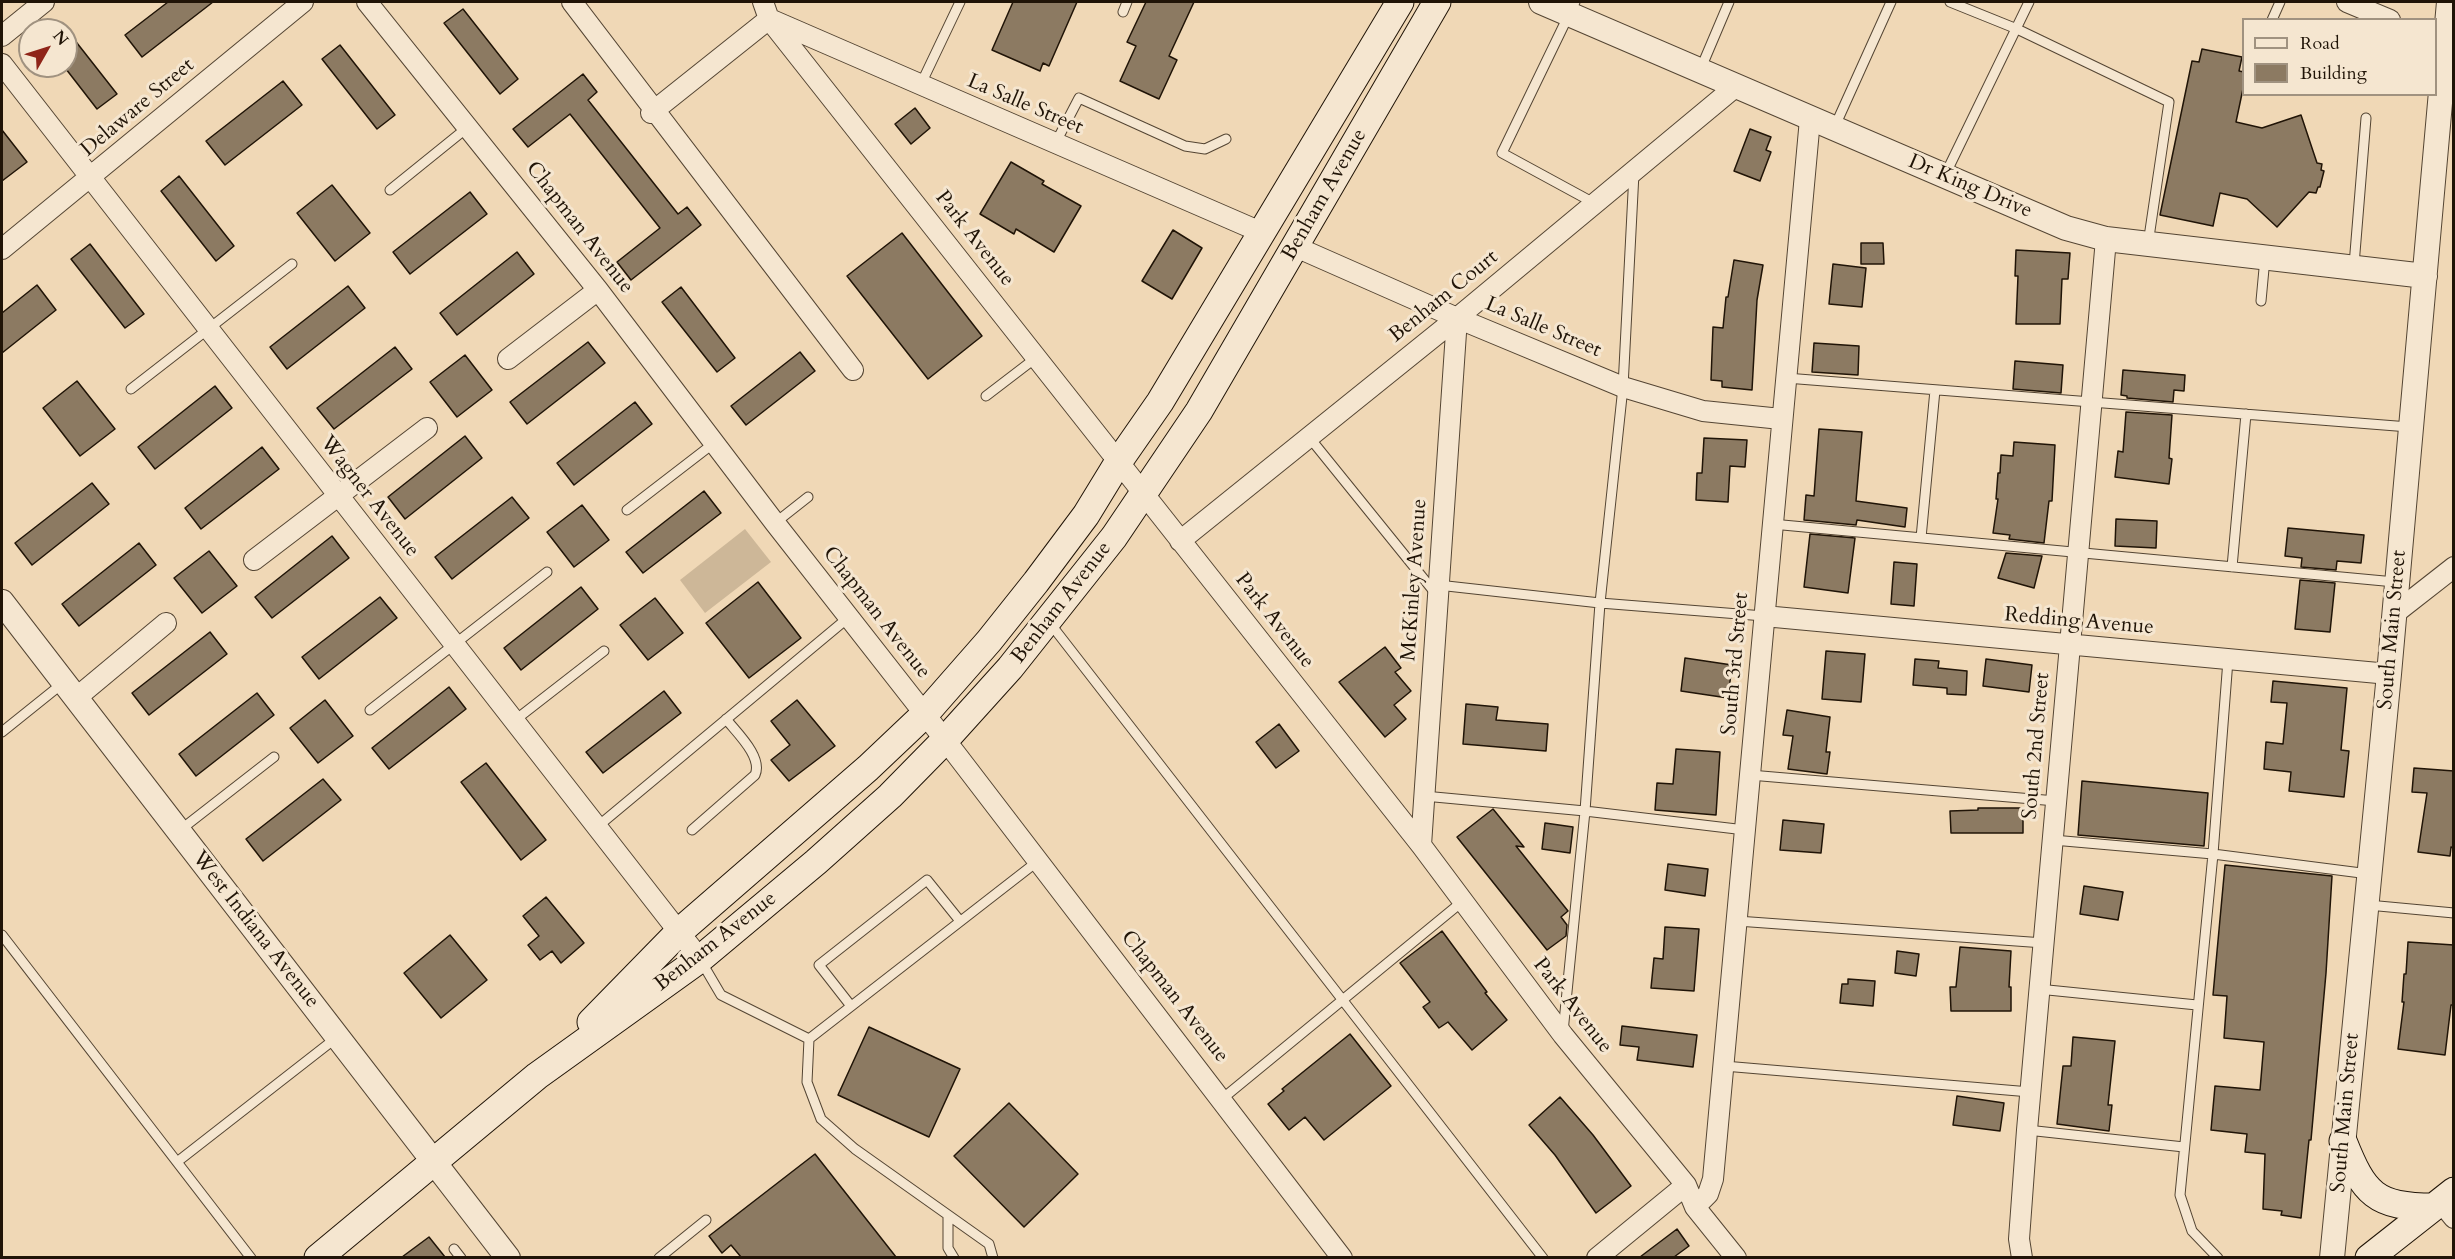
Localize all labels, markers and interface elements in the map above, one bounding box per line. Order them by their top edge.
north arrow [18,18,78,78]
legend [2242,18,2437,96]
text: N [48,26,73,50]
text: Road [2300,31,2340,56]
street label: Delaware Street [76,53,200,163]
text: Building [2300,61,2367,86]
street label: La Salle Street [963,69,1087,141]
street label: Benham Avenue [1277,125,1373,265]
street label: Dr King Drive [1904,150,2036,224]
street label: Chapman Avenue [520,157,638,299]
street label: Park Avenue [929,186,1019,292]
street label: Benham Court [1384,245,1504,349]
street label: La Salle Street [1481,292,1605,364]
street label: Wagner Avenue [314,431,424,563]
street label: McKinley Avenue [1397,498,1433,662]
street label: Benham Avenue [1007,537,1117,669]
street label: Chapman Avenue [817,542,935,684]
street label: South Main Street [2373,549,2413,711]
street label: Park Avenue [1229,568,1319,674]
street label: South 3rd Street [1717,592,1755,736]
street label: Redding Avenue [2003,603,2155,641]
street label: South 2nd Street [2018,672,2056,820]
street label: West Indiana Avenue [186,847,324,1013]
street label: Benham Avenue [650,887,782,997]
street label: Chapman Avenue [1115,926,1233,1068]
street label: Park Avenue [1527,953,1617,1059]
street label: South Main Street [2326,1032,2366,1194]

